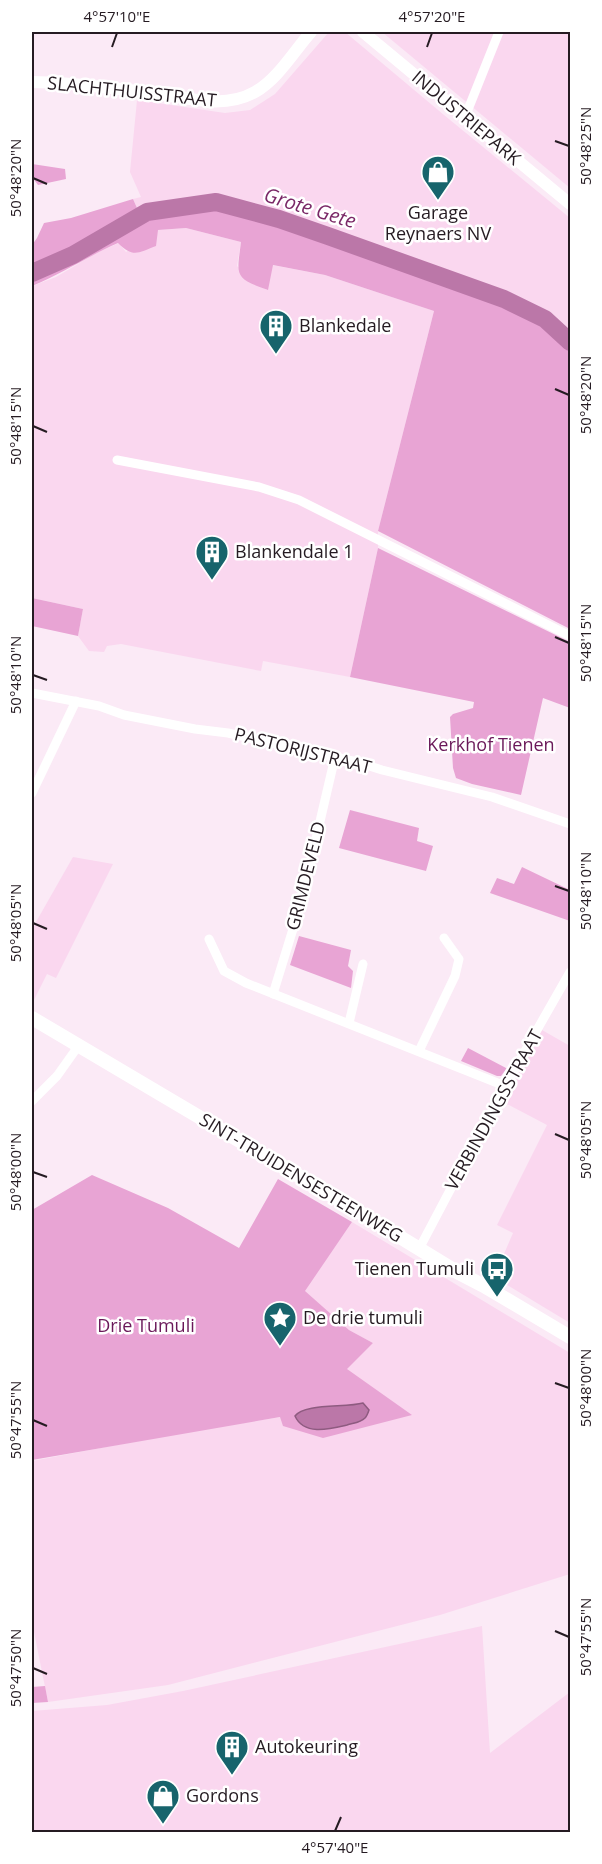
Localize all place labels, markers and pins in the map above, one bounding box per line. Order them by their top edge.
shop icon: Garage Reynaers NV [420,154,456,201]
place label: Garage Reynaers NV [385,200,491,245]
building icon: Blankedale [258,308,294,355]
place label: Blankedale [299,313,391,337]
building icon: Blankendale 1 [194,534,230,581]
place label: Blankendale 1 [235,539,353,563]
bus stop icon: Tienen Tumuli [479,1251,515,1298]
place label: Tienen Tumuli [355,1256,474,1280]
place icon: De drie tumuli [262,1300,298,1347]
place label: De drie tumuli [303,1305,423,1329]
building icon: Autokeuring [214,1729,250,1776]
place label: Autokeuring [255,1734,358,1758]
shop icon: Gordons [145,1778,181,1825]
place label: Gordons [186,1783,259,1807]

